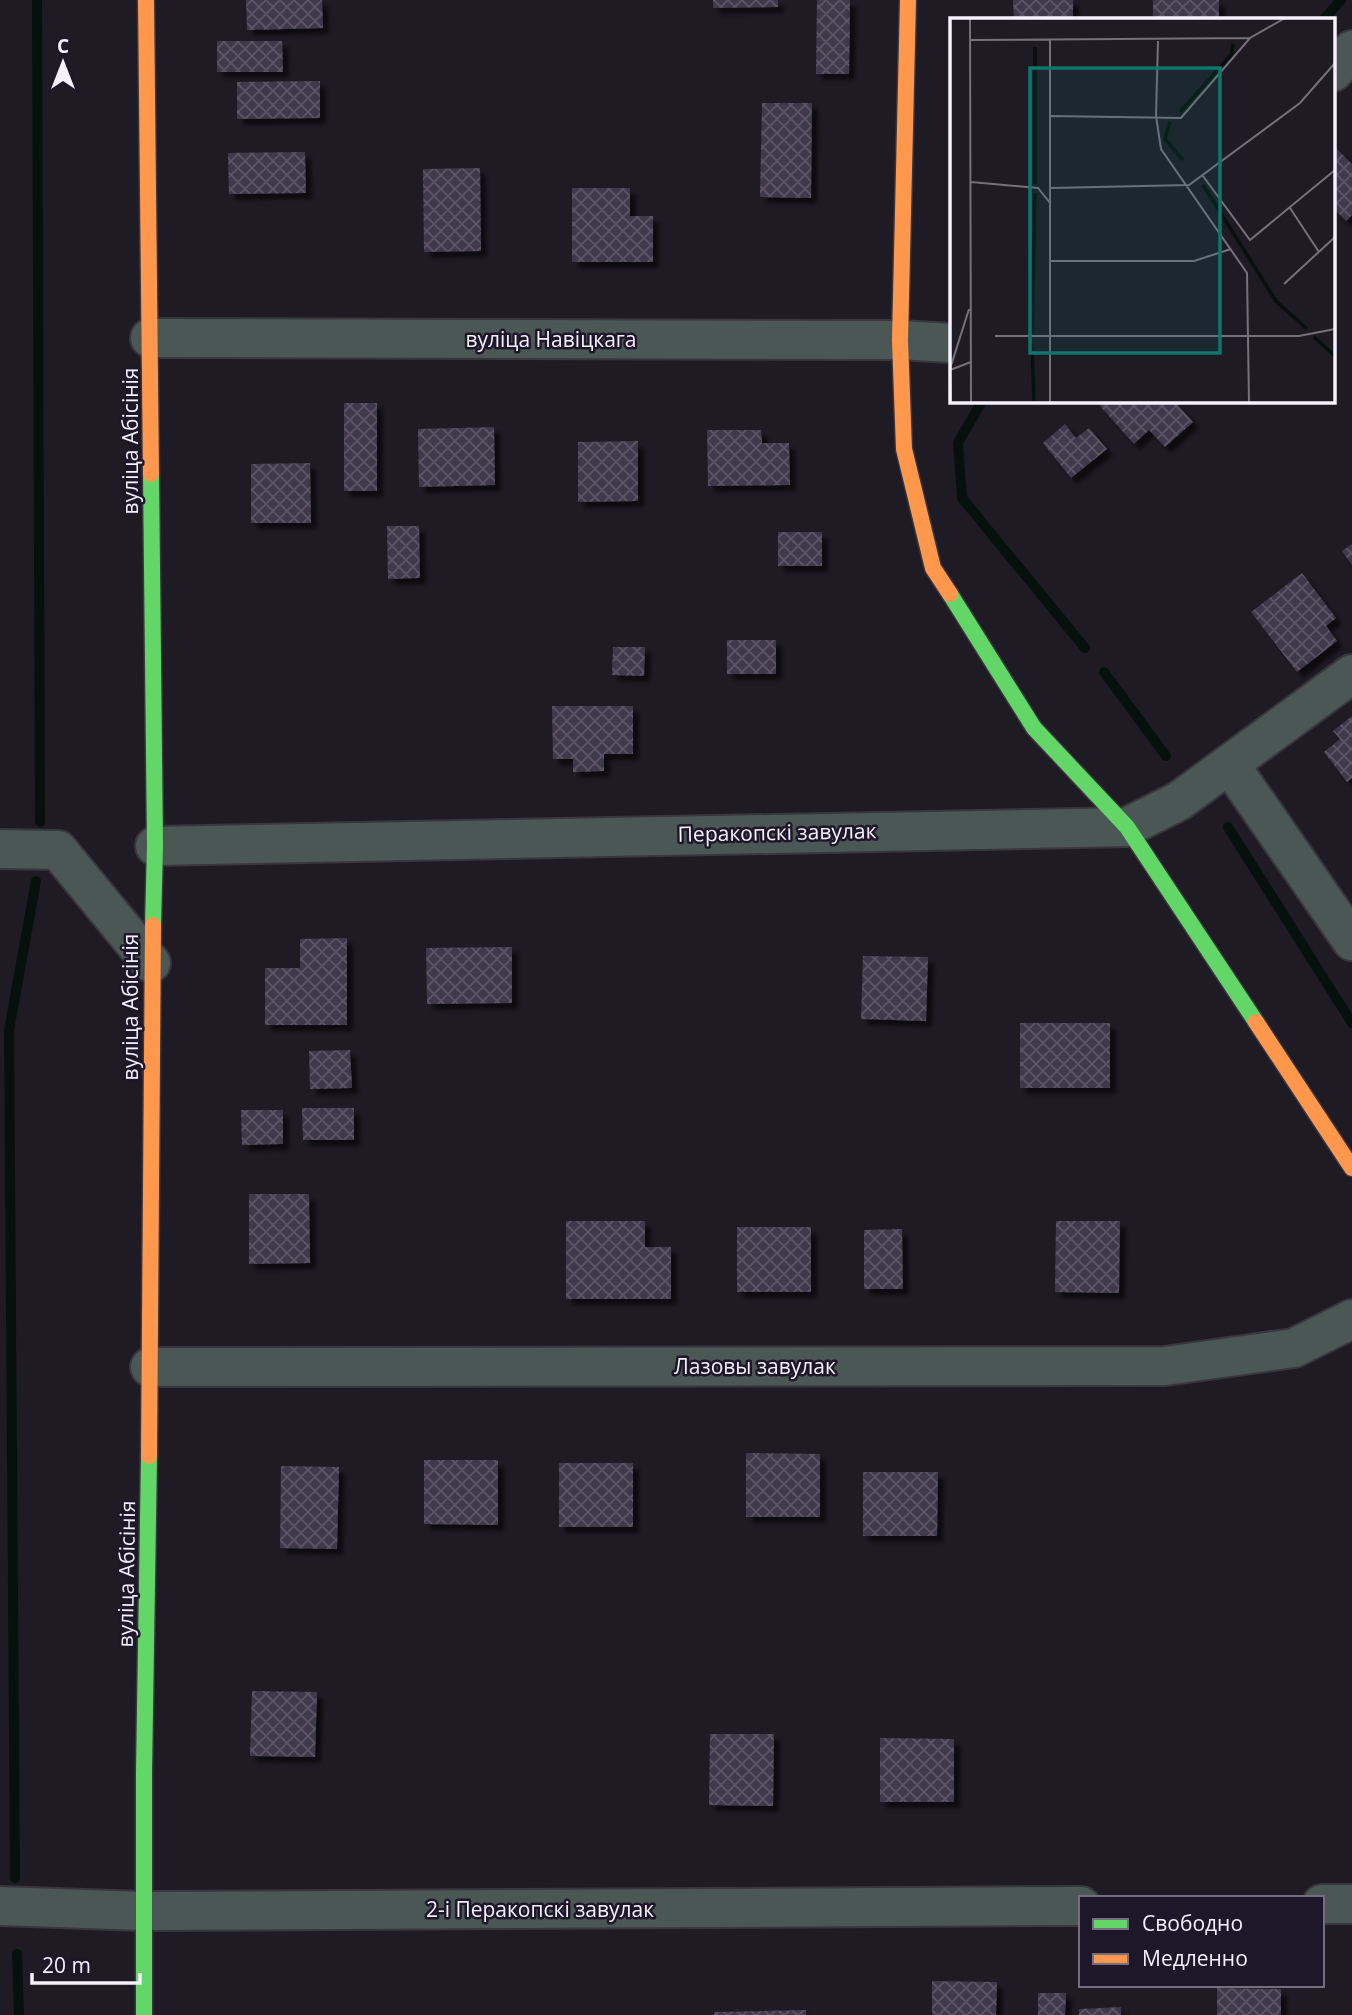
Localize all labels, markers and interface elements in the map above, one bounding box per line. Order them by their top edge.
inset map [950,18,1334,402]
north arrow [28,28,98,98]
text: С [57,33,69,59]
street label: вуліца Навіцкага [465,325,637,353]
street label: вуліца Абісінія [116,368,144,514]
street label: Перакопскі завулак [677,816,877,848]
street label: вуліца Абісінія [116,934,144,1080]
street label: Лазовы завулак [674,1352,836,1380]
street label: вуліца Абісінія [111,1500,141,1648]
street label: 2-і Перакопскі завулак [426,1895,654,1923]
legend [1079,1896,1324,1987]
text: Свободно [1142,1909,1243,1937]
scale bar [32,1941,140,1985]
text: Медленно [1142,1944,1248,1972]
text: 20 m [42,1951,91,1979]

